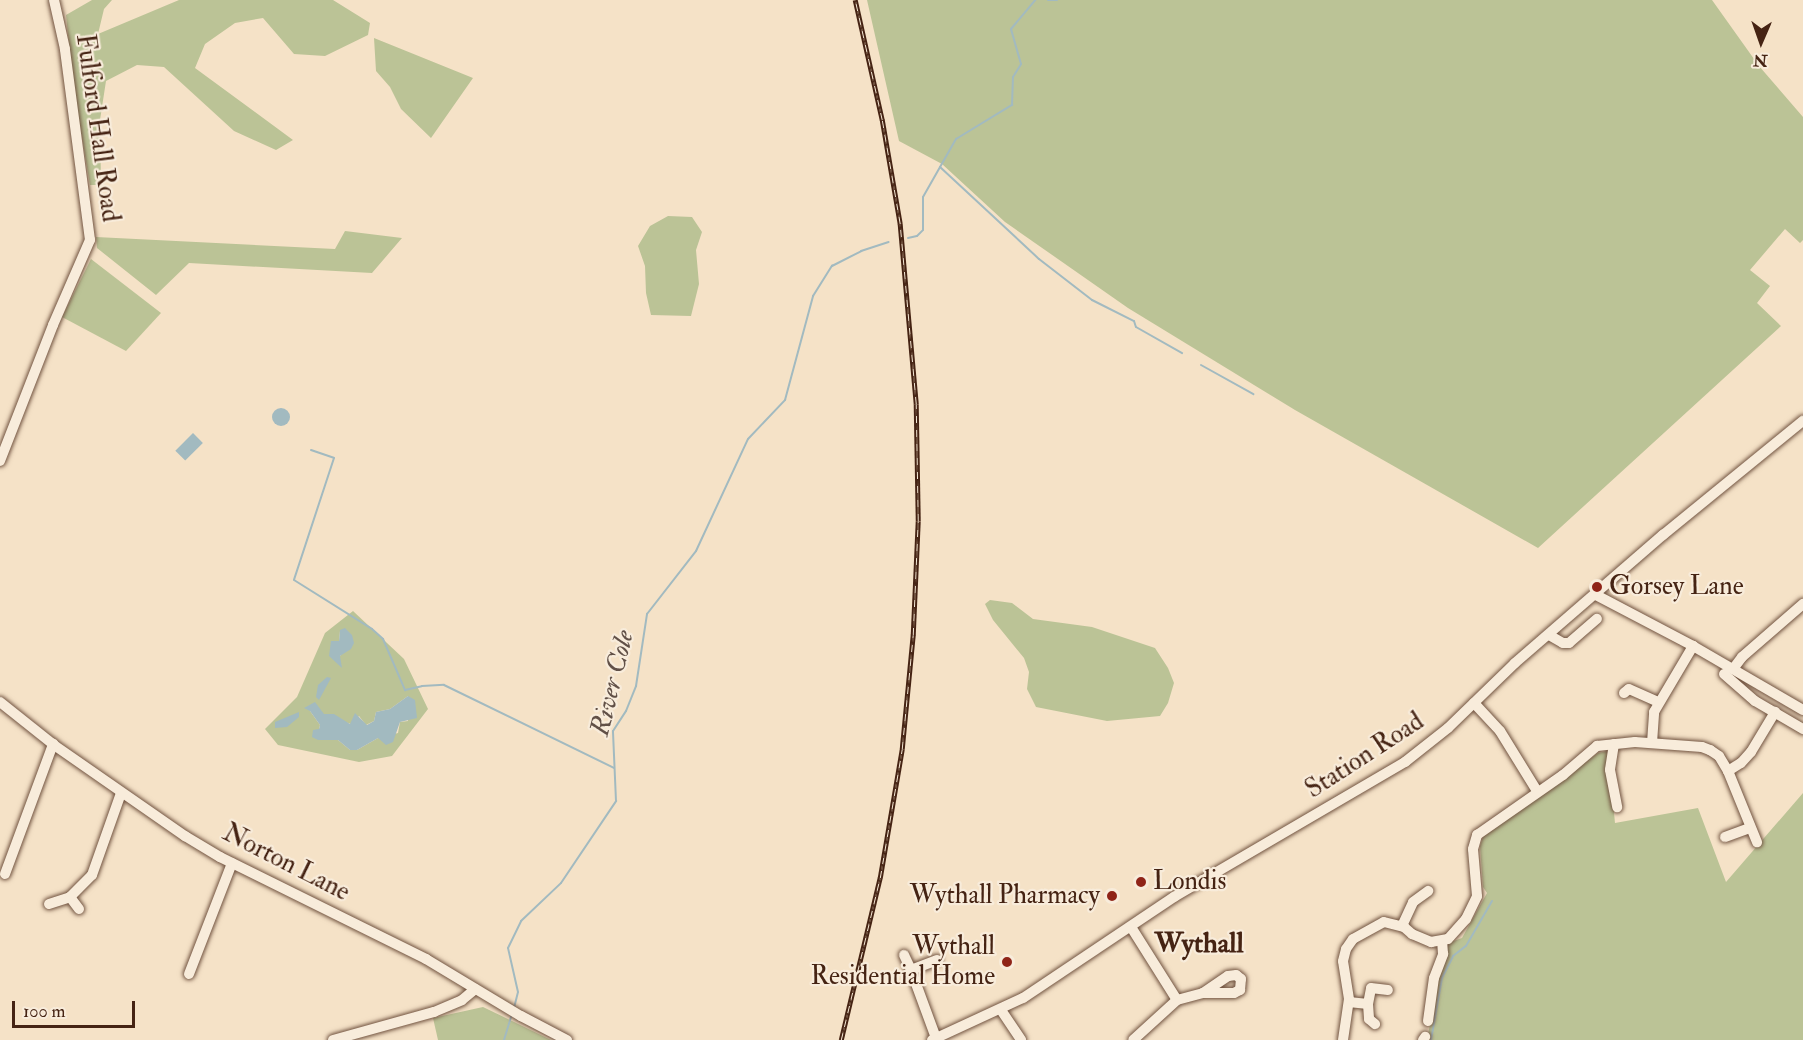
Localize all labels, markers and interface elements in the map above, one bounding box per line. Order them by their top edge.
north arrow [1731,12,1791,72]
street label: Fulford Hall Road [68,32,126,224]
text: N [1753,50,1768,70]
place label: Gorsey Lane [1609,571,1744,603]
marker: Gorsey Lane [1590,580,1604,594]
water label: River Cole [583,627,641,739]
street label: Station Road [1300,706,1430,806]
street label: Norton Lane [217,818,355,908]
place label: Londis [1153,866,1226,898]
marker: Londis [1134,875,1148,889]
place label: Wythall Pharmacy [910,880,1100,912]
marker: Wythall Pharmacy [1105,889,1119,903]
district label: Wythall [1154,927,1244,961]
place label: Wythall Residential Home [810,931,995,993]
marker: Wythall Residential Home [1000,955,1014,969]
scale bar [15,989,138,1027]
text: 100 m [23,1000,66,1023]

